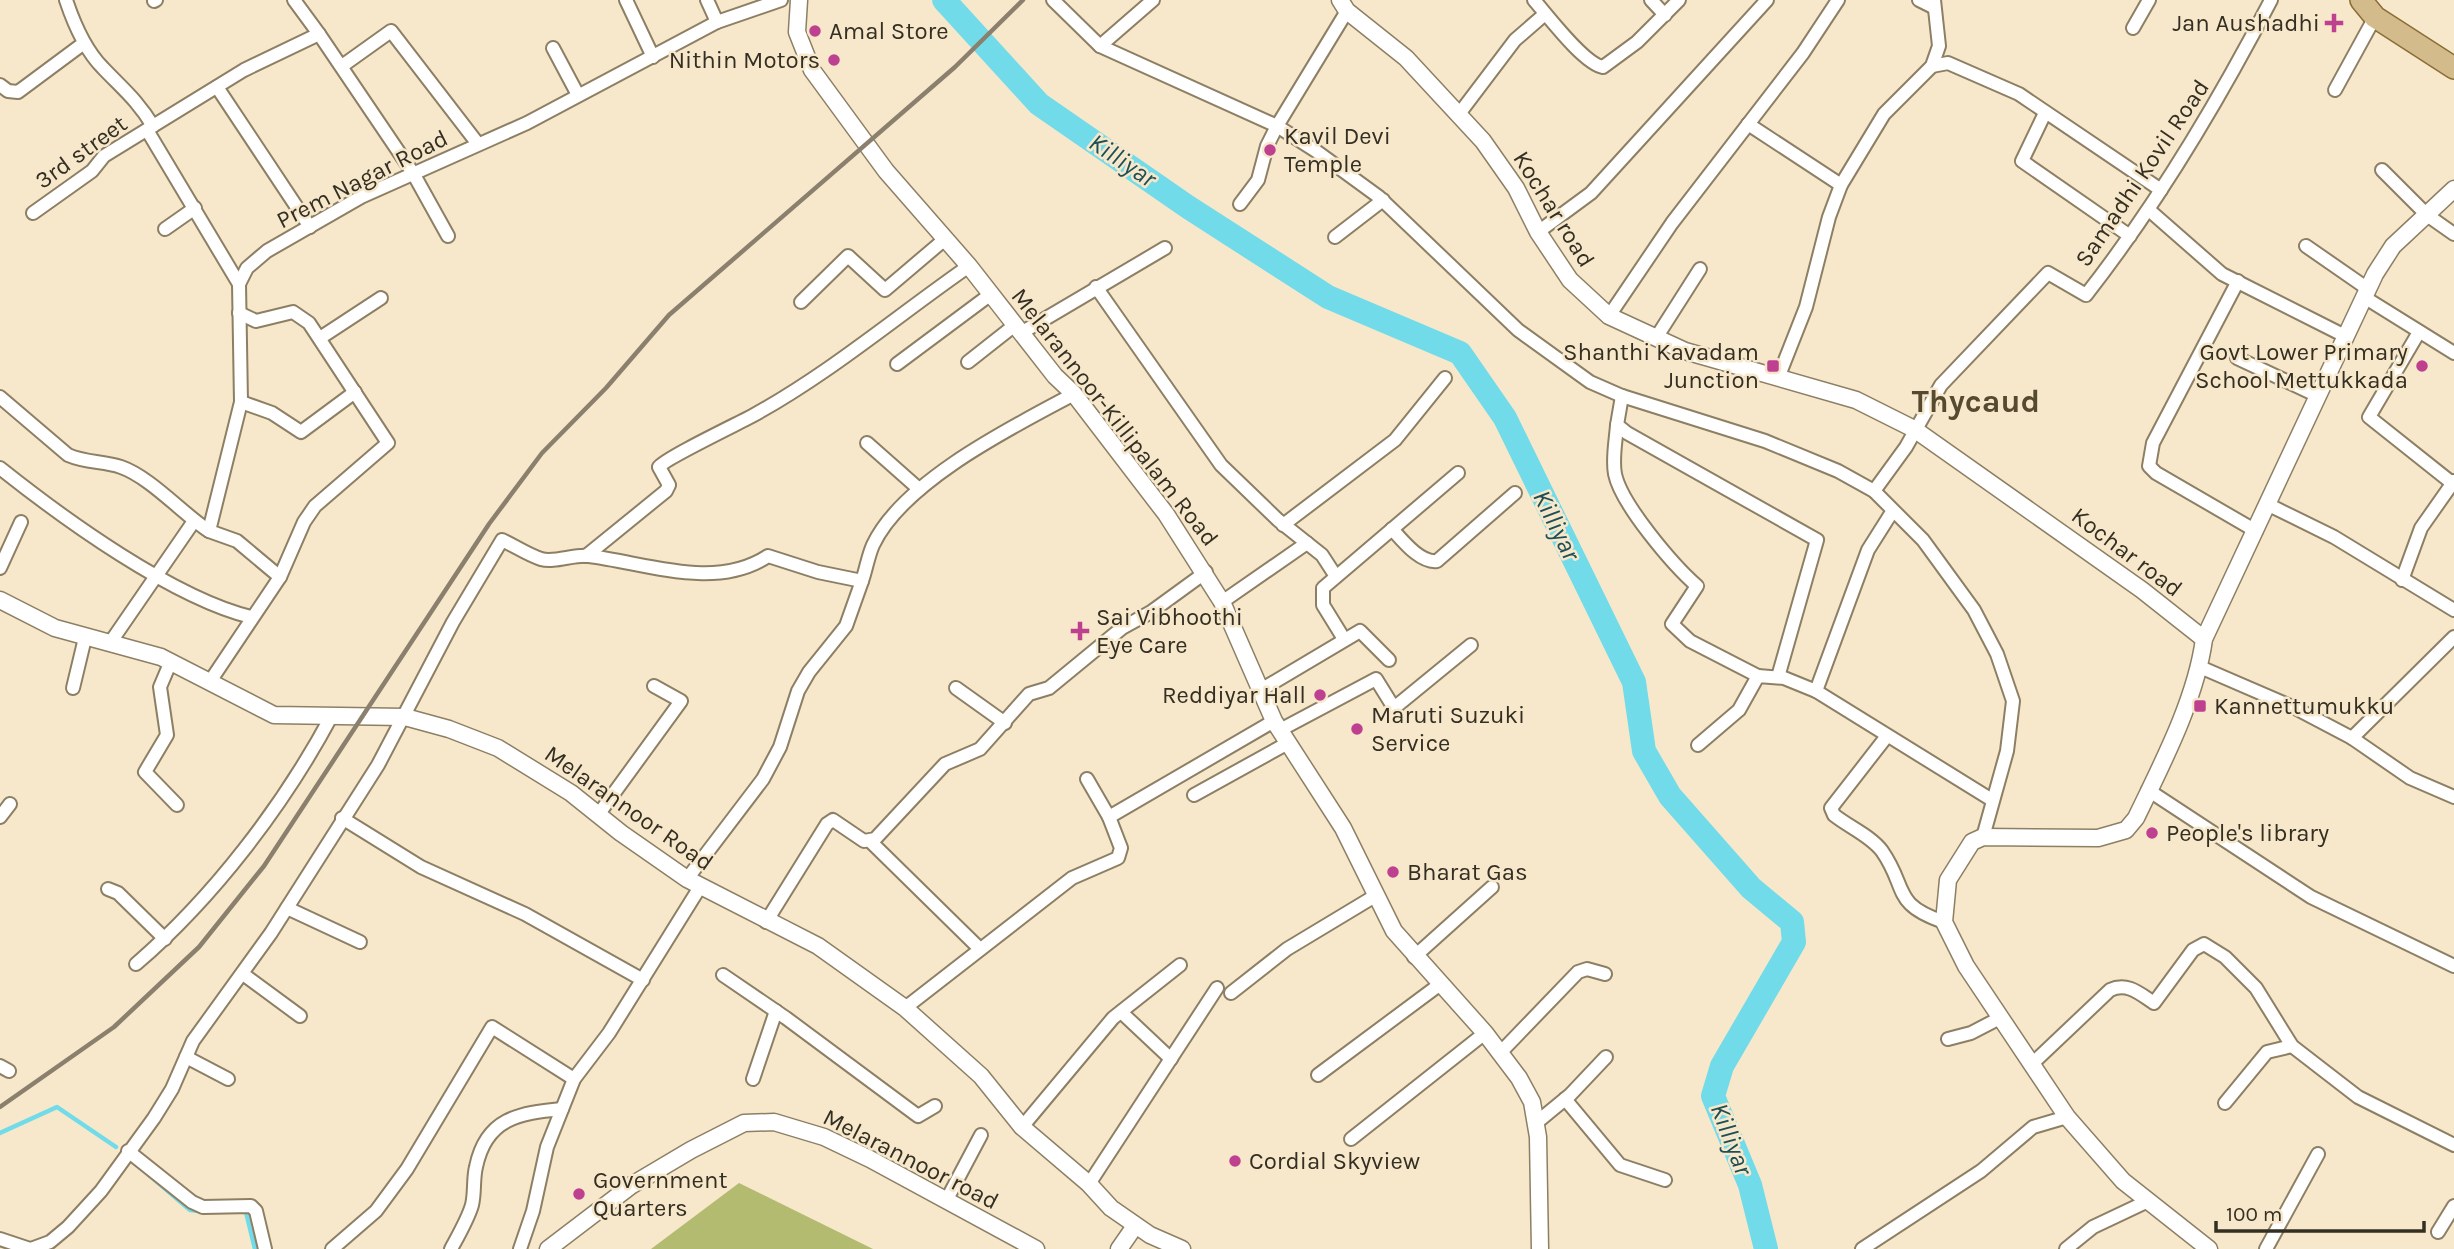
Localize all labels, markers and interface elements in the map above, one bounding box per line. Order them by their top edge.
place label: Jan Aushadhi [2172,9,2320,37]
marker: Jan Aushadhi [2326,15,2342,31]
place label: Amal Store [829,17,949,45]
marker: Amal Store [807,23,823,39]
place label: Nithin Motors [669,46,820,74]
marker: Nithin Motors [826,52,842,68]
street label: Samadhi Kovil Road [2069,74,2215,272]
street label: 3rd street [30,109,132,195]
place label: Kavil Devi Temple [1284,122,1391,178]
street label: Prem Nagar Road [272,124,452,234]
water label: Killiyar [1083,127,1163,195]
marker: Kavil Devi Temple [1262,142,1278,158]
street label: Kochar road [1507,146,1601,272]
street label: Melarannoor-Killipalam Road [1006,282,1224,552]
place label: Shanthi Kavadam Junction [1563,338,1759,394]
place label: Govt Lower Primary School Mettukkada [2195,338,2408,394]
marker: Shanthi Kavadam Junction [1765,358,1781,374]
marker: Govt Lower Primary School Mettukkada [2414,358,2430,374]
district label: Thycaud [1912,383,2040,420]
water label: Killiyar [1526,485,1587,567]
street label: Kochar road [2066,501,2188,603]
place label: Sai Vibhoothi Eye Care [1096,603,1243,659]
marker: Sai Vibhoothi Eye Care [1070,621,1090,641]
place label: Reddiyar Hall [1162,681,1306,709]
marker: Reddiyar Hall [1312,687,1328,703]
place label: Kannettumukku [2214,692,2394,720]
marker: Kannettumukku [2192,698,2208,714]
place label: Maruti Suzuki Service [1371,701,1525,757]
marker: Maruti Suzuki Service [1349,721,1365,737]
street label: Melarannoor Road [539,739,719,877]
place label: People's library [2166,819,2329,847]
marker: People's library [2144,825,2160,841]
place label: Bharat Gas [1407,858,1528,886]
marker: Bharat Gas [1385,864,1401,880]
water label: Killiyar [1704,1099,1760,1181]
street label: Melarannoor road [819,1103,1003,1215]
place label: Cordial Skyview [1249,1147,1420,1175]
marker: Cordial Skyview [1227,1153,1243,1169]
place label: Government Quarters [593,1166,727,1222]
marker: Government Quarters [571,1186,587,1202]
scale bar [2216,1190,2424,1234]
text: 100 m [2226,1202,2283,1226]

